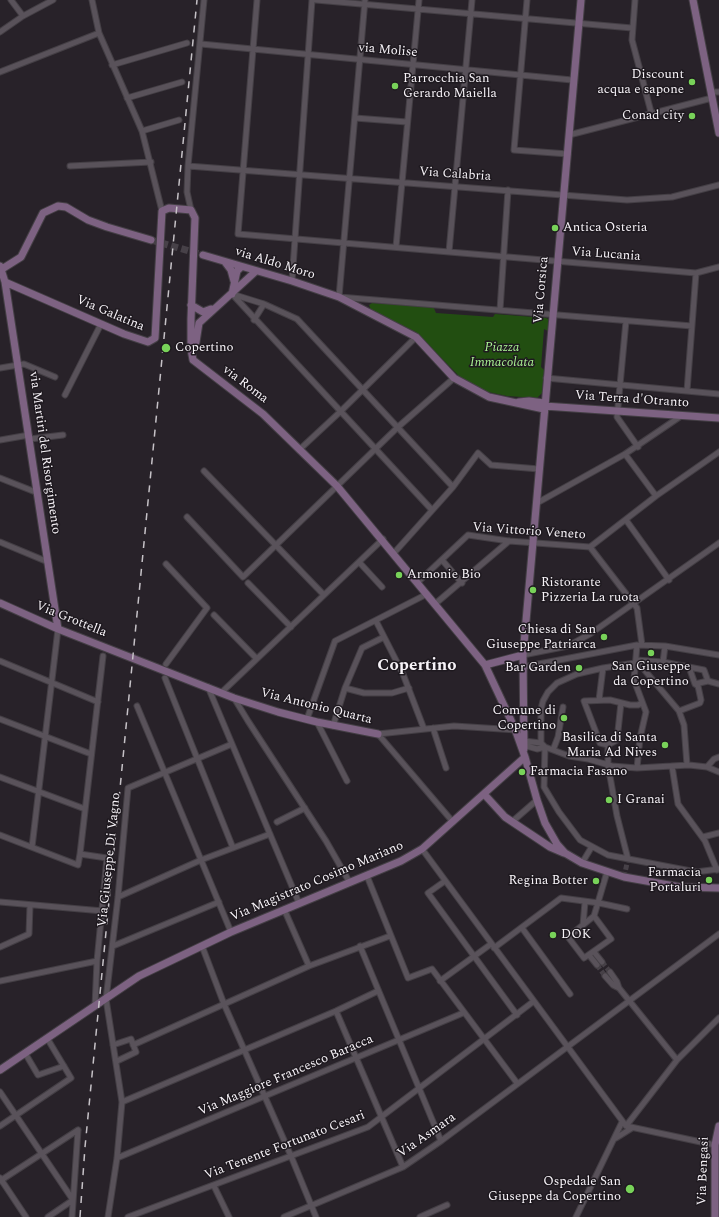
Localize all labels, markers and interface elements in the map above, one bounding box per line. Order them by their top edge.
street label: via Molise [358,41,418,61]
place label: Discount acqua e sapone [597,67,684,98]
place label: Parrocchia San Gerardo Maiella [403,71,497,102]
marker: Discount acqua e sapone [687,77,697,87]
marker: Parrocchia San Gerardo Maiella [390,81,400,91]
place label: Conad city [622,108,684,124]
marker: Conad city [687,111,697,121]
street label: Via Calabria [419,165,491,185]
place label: Antica Osteria [563,220,647,236]
marker: Antica Osteria [550,223,560,233]
street label: via Aldo Moro [233,244,317,284]
street label: Via Lucania [571,245,641,265]
street label: Via Corsica [531,256,553,324]
street label: Via Galatina [74,293,146,335]
place label: Copertino [175,340,234,356]
park label: Piazza Immacolata [470,340,534,371]
marker: Copertino [160,342,172,354]
street label: via Roma [219,363,271,407]
street label: via Martiri del Risorgimento [25,371,63,535]
street label: Via Terra d'Otranto [574,388,690,412]
street label: Via Vittorio Veneto [472,520,586,544]
place label: Armonie Bio [407,567,481,583]
marker: Armonie Bio [394,570,404,580]
place label: Ristorante Pizzeria La ruota [541,575,639,606]
marker: Ristorante Pizzeria La ruota [528,585,538,595]
street label: Via Grottella [33,599,109,641]
place label: Chiesa di San Giuseppe Patriarca [486,622,596,653]
marker: Chiesa di San Giuseppe Patriarca [599,632,609,642]
marker: San Giuseppe da Copertino [646,648,656,658]
district label: Copertino [377,657,457,677]
place label: San Giuseppe da Copertino [612,659,690,690]
place label: Bar Garden [505,660,571,676]
marker: Bar Garden [574,663,584,673]
street label: Via Antonio Quarta [259,686,373,728]
place label: Comune di Copertino [493,703,556,734]
marker: Comune di Copertino [559,713,569,723]
place label: Basilica di Santa Maria Ad Nives [562,730,657,761]
marker: Basilica di Santa Maria Ad Nives [660,740,670,750]
place label: Farmacia Fasano [530,764,627,780]
marker: Farmacia Fasano [517,767,527,777]
street label: Via Giuseppe Di Vagno [95,792,125,928]
place label: I Granai [617,792,665,808]
marker: I Granai [604,795,614,805]
street label: Via Magistrato Cosimo Mariano [228,838,406,926]
place label: Farmacia Portaluri [648,865,701,896]
place label: Regina Botter [508,873,588,889]
marker: Farmacia Portaluri [704,875,714,885]
marker: Regina Botter [591,876,601,886]
place label: DOK [561,927,591,943]
marker: DOK [548,930,558,940]
street label: Via Maggiore Francesco Baracca [196,1032,376,1120]
street label: Via Tenente Fortunato Cesari [203,1108,367,1184]
street label: Via Asmara [395,1110,459,1162]
street label: Via Bengasi [695,1136,713,1206]
place label: Ospedale San Giuseppe da Copertino [488,1174,621,1205]
marker: Ospedale San Giuseppe da Copertino [624,1183,636,1195]

